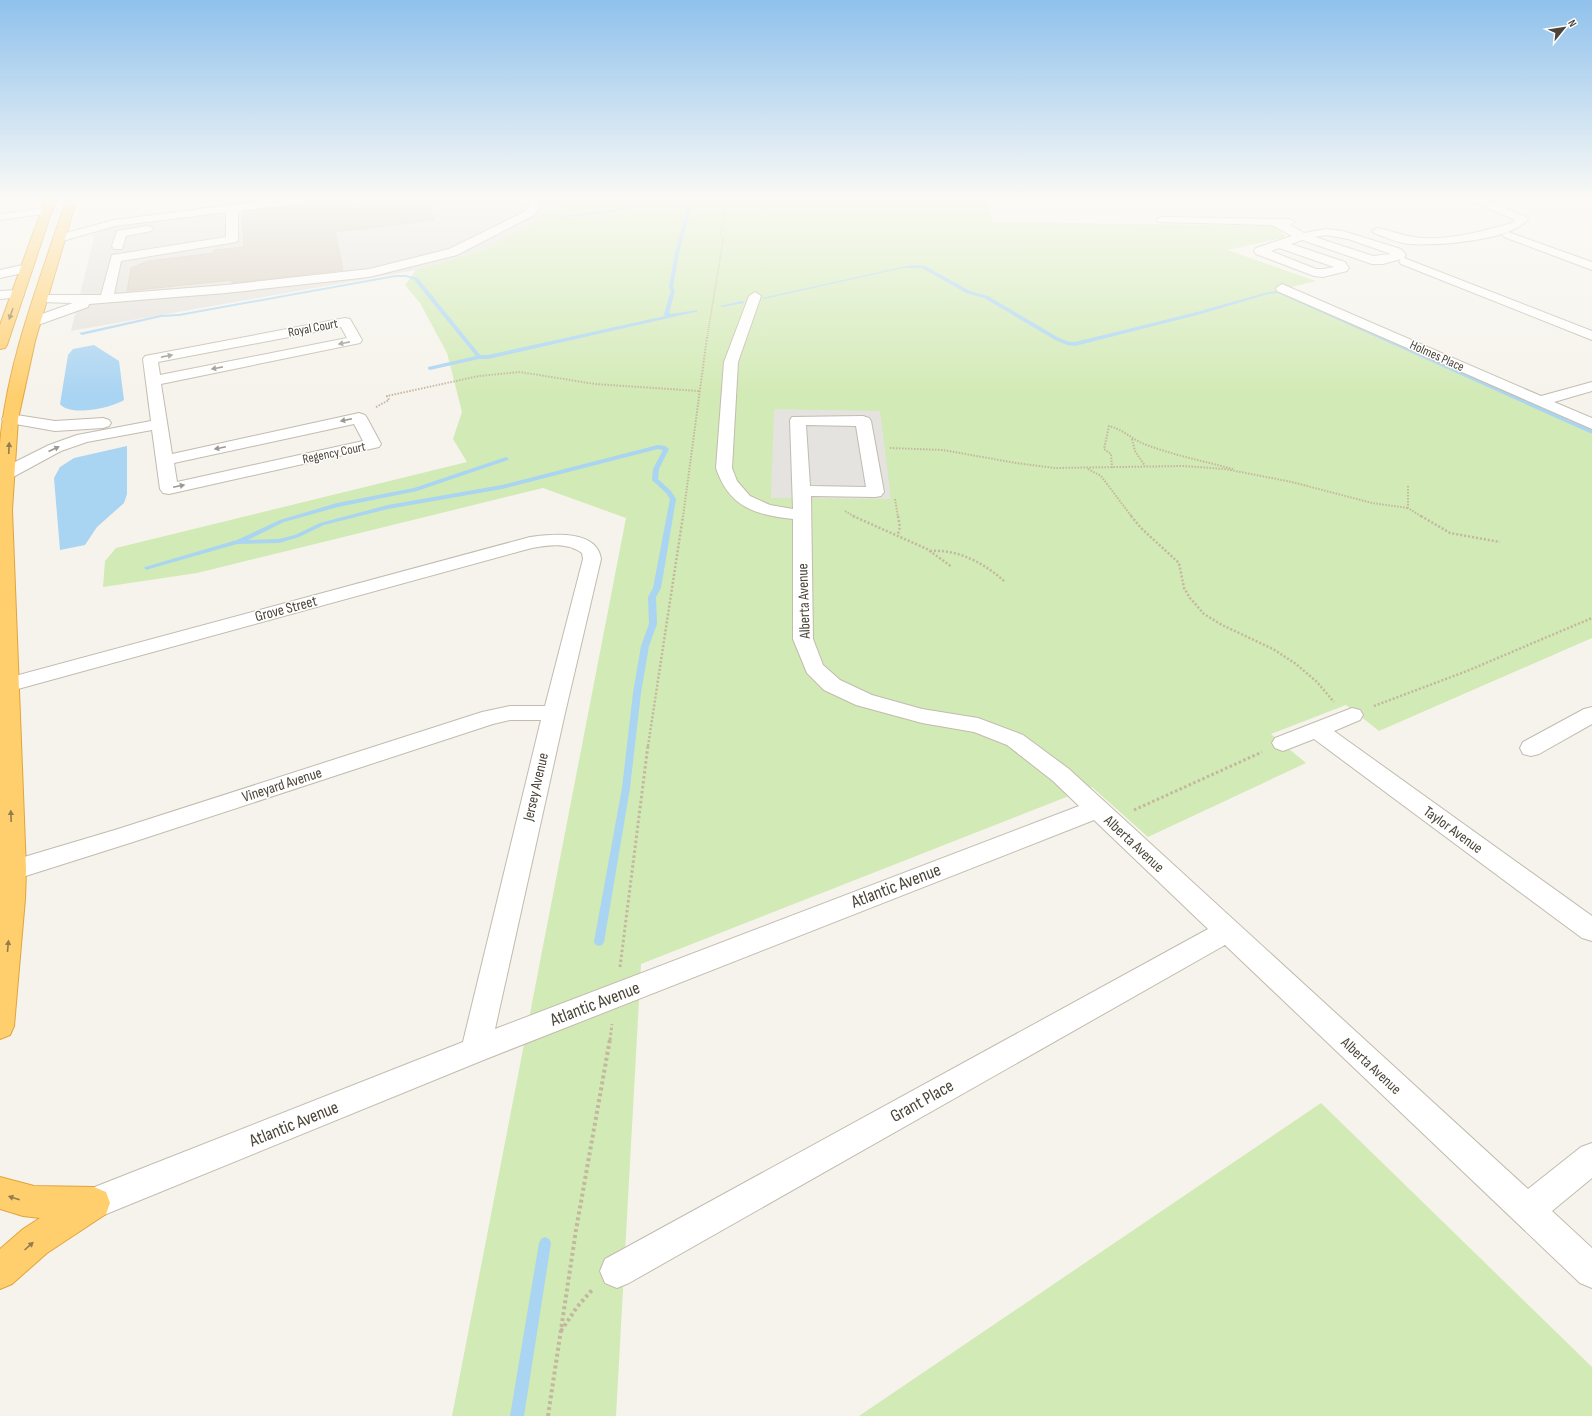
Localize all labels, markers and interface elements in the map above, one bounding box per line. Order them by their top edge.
north arrow [1544,8,1584,48]
text: N [1565,17,1579,29]
one-way arrow [7,309,13,321]
street label: Royal Court [287,315,339,341]
street label: Holmes Place [1407,337,1467,375]
one-way arrow [338,340,350,346]
one-way arrow [161,353,173,359]
one-way arrow [210,366,223,372]
one-way arrow [340,418,353,424]
street label: Regency Court [301,439,367,467]
one-way arrow [5,442,12,454]
one-way arrow [49,445,61,451]
one-way arrow [213,446,226,452]
one-way arrow [173,483,185,489]
street label: Alberta Avenue [793,563,815,640]
street label: Grove Street [253,592,320,626]
street label: Jersey Avenue [519,751,553,824]
street label: Vineyard Avenue [240,763,324,807]
street label: Taylor Avenue [1420,802,1486,858]
one-way arrow [8,809,14,822]
street label: Alberta Avenue [1099,811,1168,877]
street label: Atlantic Avenue [847,859,944,913]
one-way arrow [5,940,12,952]
street label: Atlantic Avenue [546,977,643,1031]
street label: Alberta Avenue [1336,1033,1405,1099]
street label: Grant Place [887,1075,957,1127]
street label: Atlantic Avenue [245,1097,342,1152]
one-way arrow [7,1195,19,1201]
one-way arrow [24,1241,34,1251]

